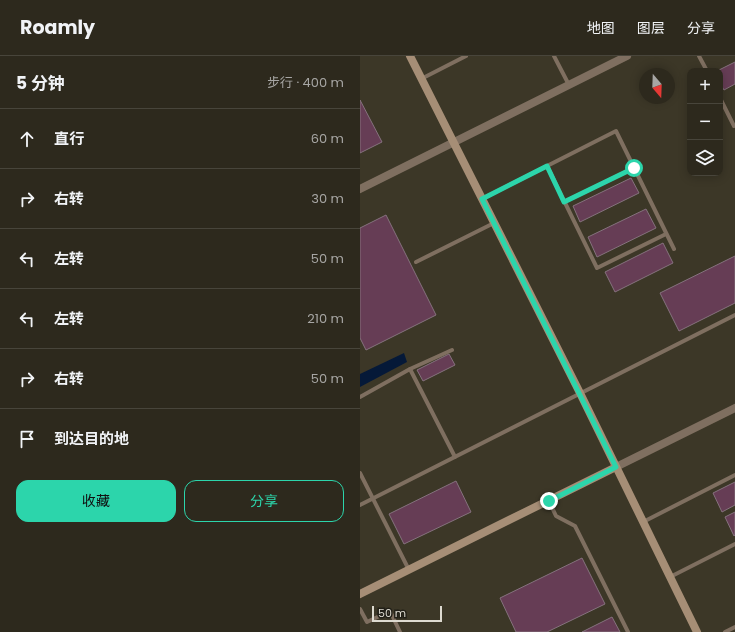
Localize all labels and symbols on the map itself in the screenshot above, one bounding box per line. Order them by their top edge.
north arrow [639,68,675,104]
route start [625,159,643,177]
route end [540,492,558,510]
scale bar [372,604,442,623]

